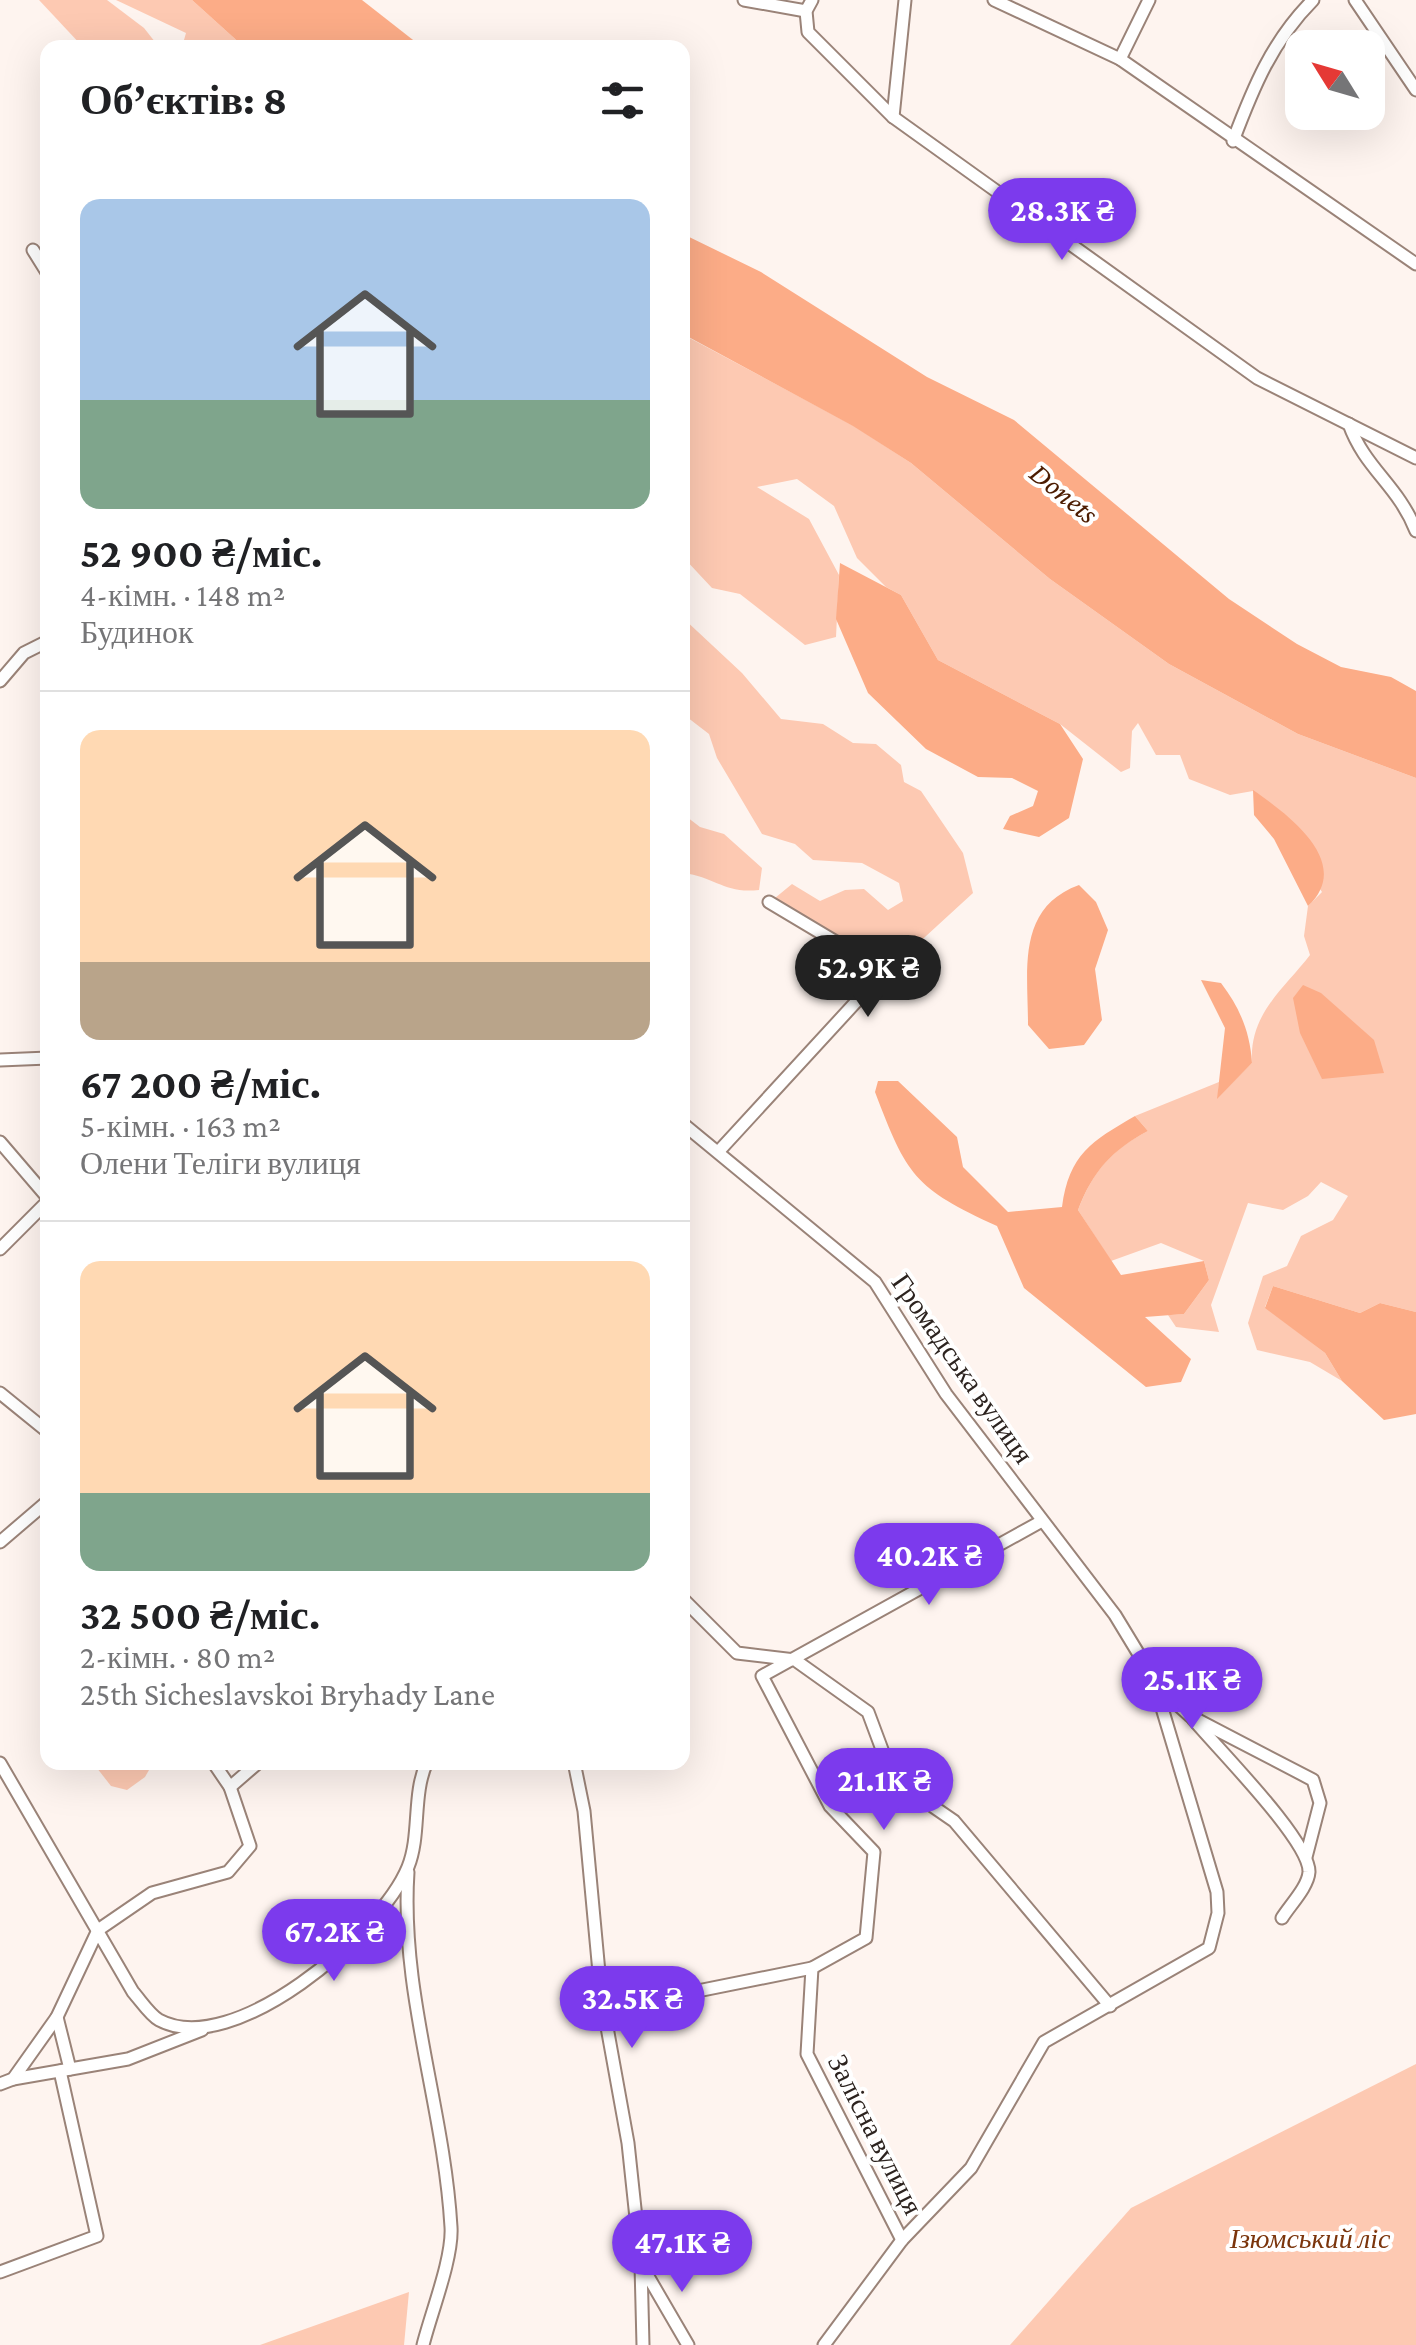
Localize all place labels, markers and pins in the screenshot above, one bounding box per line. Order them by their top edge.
pin: 28.3K ₴ [970,178,1154,263]
pin: 52.9K ₴ [776,935,960,1020]
pin: 40.2K ₴ [837,1523,1021,1608]
pin: 25.1K ₴ [1100,1647,1284,1732]
pin: 21.1K ₴ [792,1748,976,1833]
pin: 67.2K ₴ [242,1899,426,1984]
pin: 32.5K ₴ [540,1966,724,2051]
pin: 47.1K ₴ [590,2210,774,2295]

